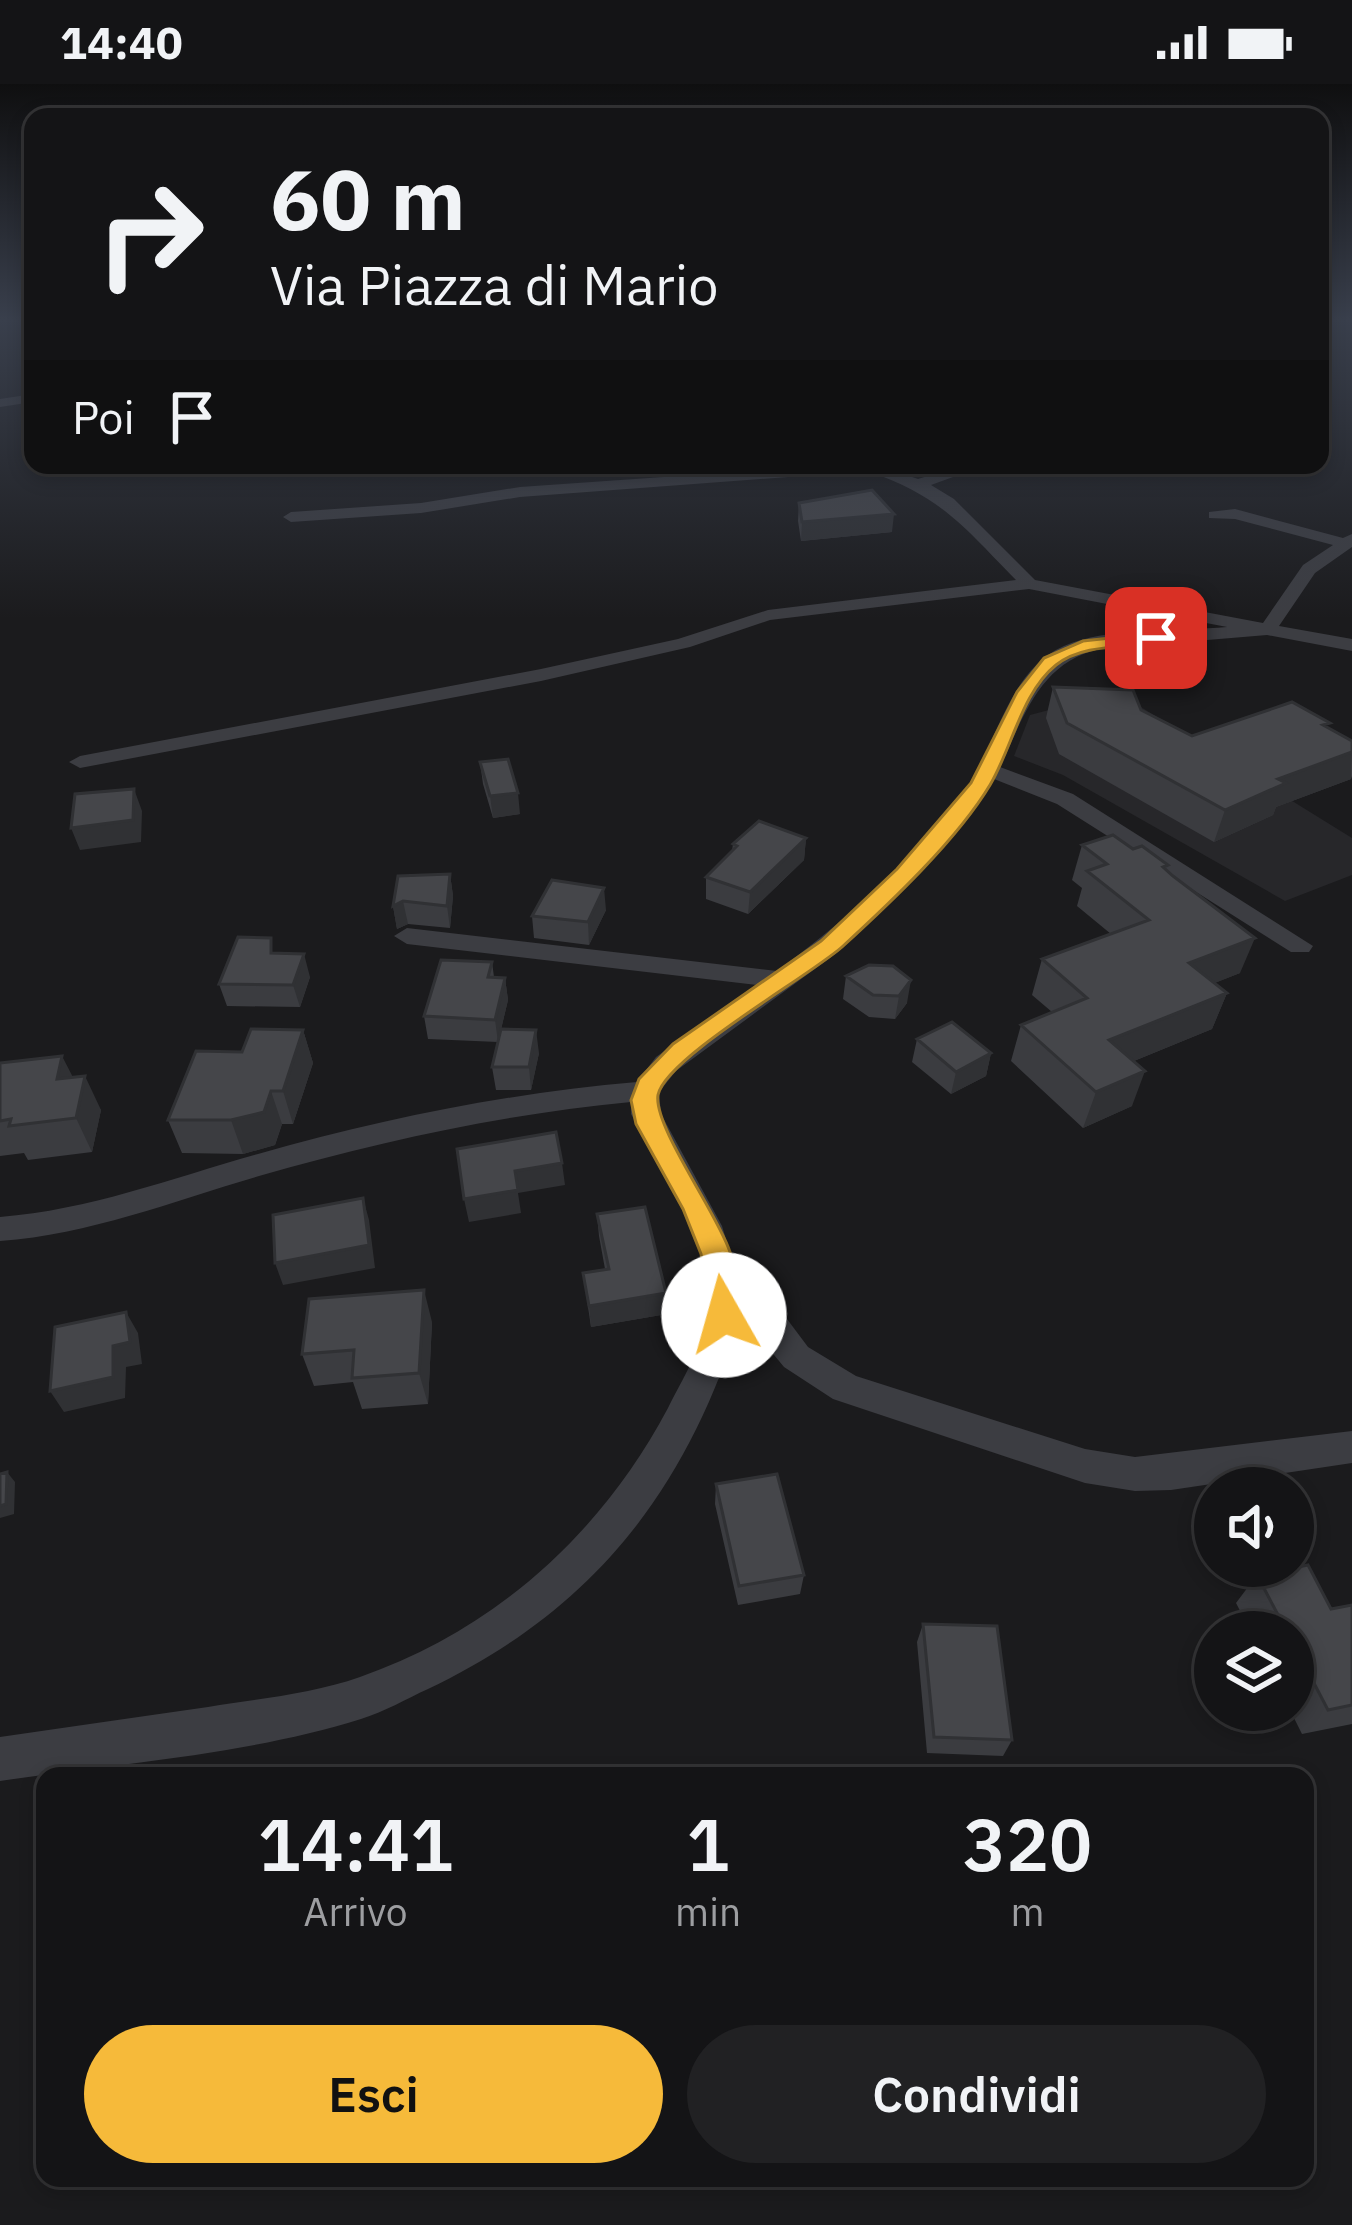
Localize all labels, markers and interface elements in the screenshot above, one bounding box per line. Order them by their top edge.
text: 14:40 [60,13,183,71]
text: 60 m [270,144,466,253]
icon: right [72,156,228,312]
text: Via Piazza di Mario [270,250,719,320]
icon: arrive [159,384,225,450]
text: Poi [72,388,135,446]
pin [1105,587,1207,689]
icon: arrive [1123,605,1189,671]
position arrow [661,1252,787,1378]
map controls [1194,1467,1314,1731]
button: sound [1194,1467,1314,1587]
button: layers [1194,1611,1314,1731]
text: 14:41 [258,1797,453,1891]
text: 1 [686,1797,730,1891]
text: 320 [963,1797,1092,1891]
text: Arrivo [304,1886,408,1937]
text: min [675,1886,741,1937]
text: m [1010,1886,1045,1937]
button: Esci [84,2025,663,2163]
button: Condividi [687,2025,1266,2163]

